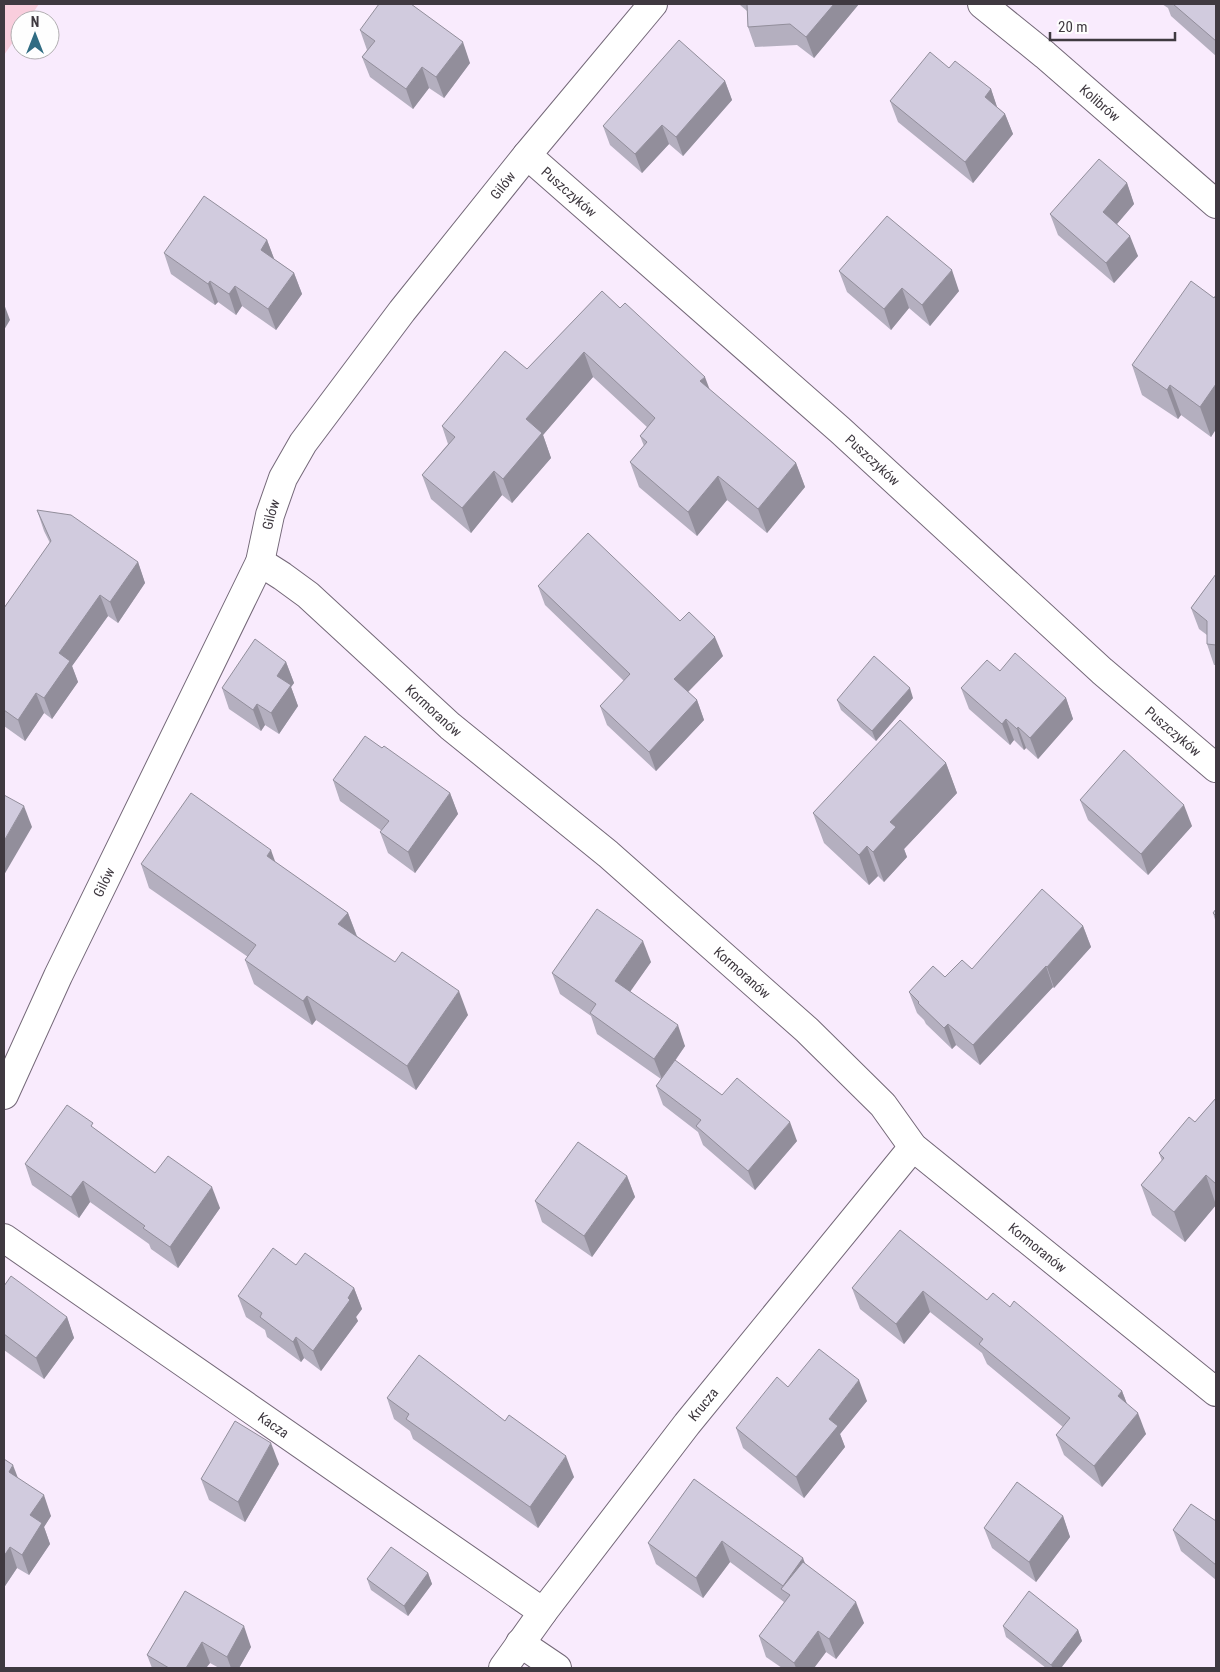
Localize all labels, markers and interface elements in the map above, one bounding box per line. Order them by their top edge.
north arrow [10,10,60,60]
scale bar [1050,10,1175,42]
text: N [31,14,39,30]
text: 20 m [1058,18,1088,36]
street label: Kolibrów [1077,81,1123,125]
street label: Puszczyków [538,164,600,220]
street label: Gilów [487,168,519,202]
street label: Puszczyków [842,431,903,489]
street label: Gilów [259,497,283,531]
street label: Kormoranów [402,681,465,740]
street label: Puszczyków [1142,703,1204,760]
street label: Gilów [90,865,118,900]
street label: Kormoranów [711,944,774,1002]
street label: Kormoranów [1005,1219,1070,1276]
street label: Krucza [685,1385,721,1424]
street label: Kacza [255,1409,292,1441]

